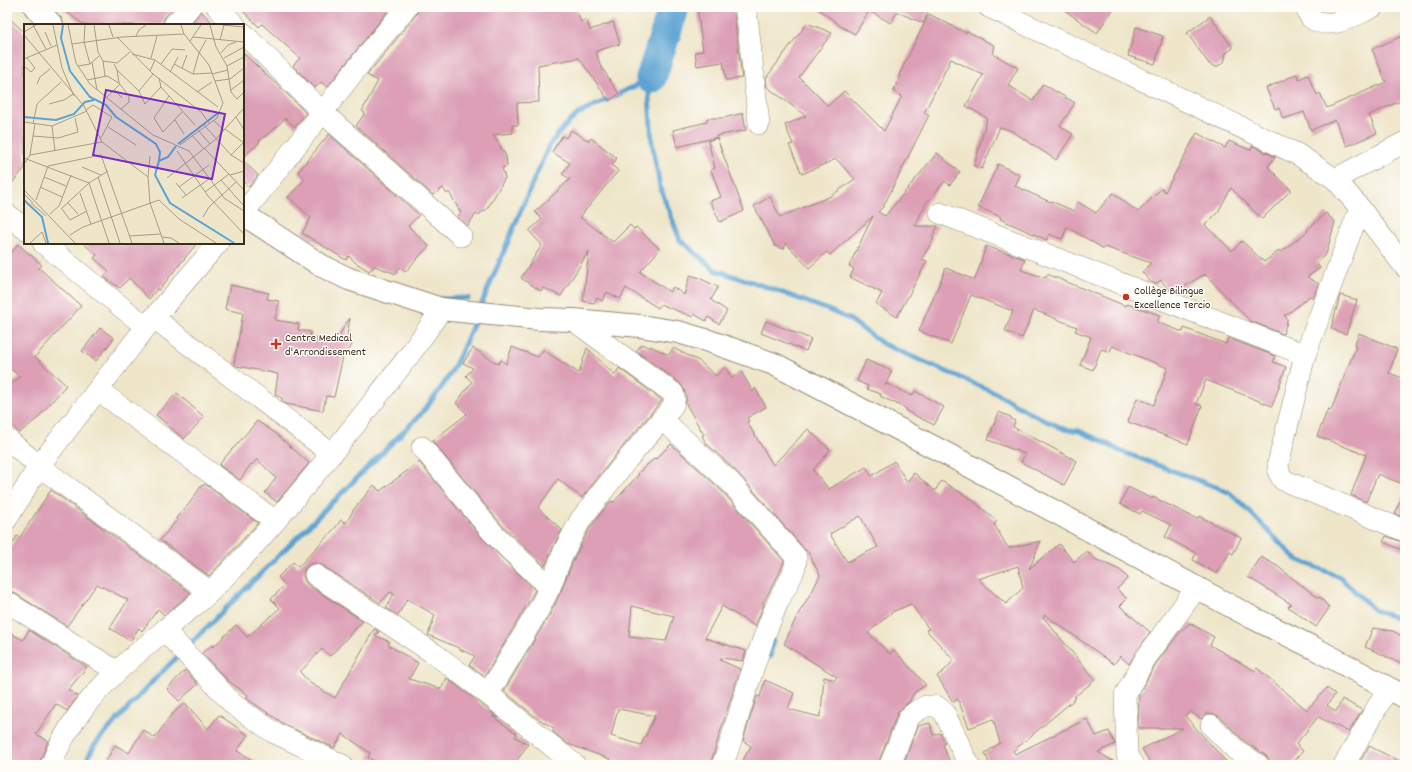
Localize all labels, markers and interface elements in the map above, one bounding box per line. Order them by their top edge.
inset map [24,24,244,244]
place label: Collège Bilingue Excellence Tercio [1134,283,1210,314]
marker: Collège Bilingue Excellence Tercio [1121,292,1131,302]
place label: Centre Medical d'Arrondissement [285,330,367,361]
marker: Centre Medical d'Arrondissement [270,338,282,350]

